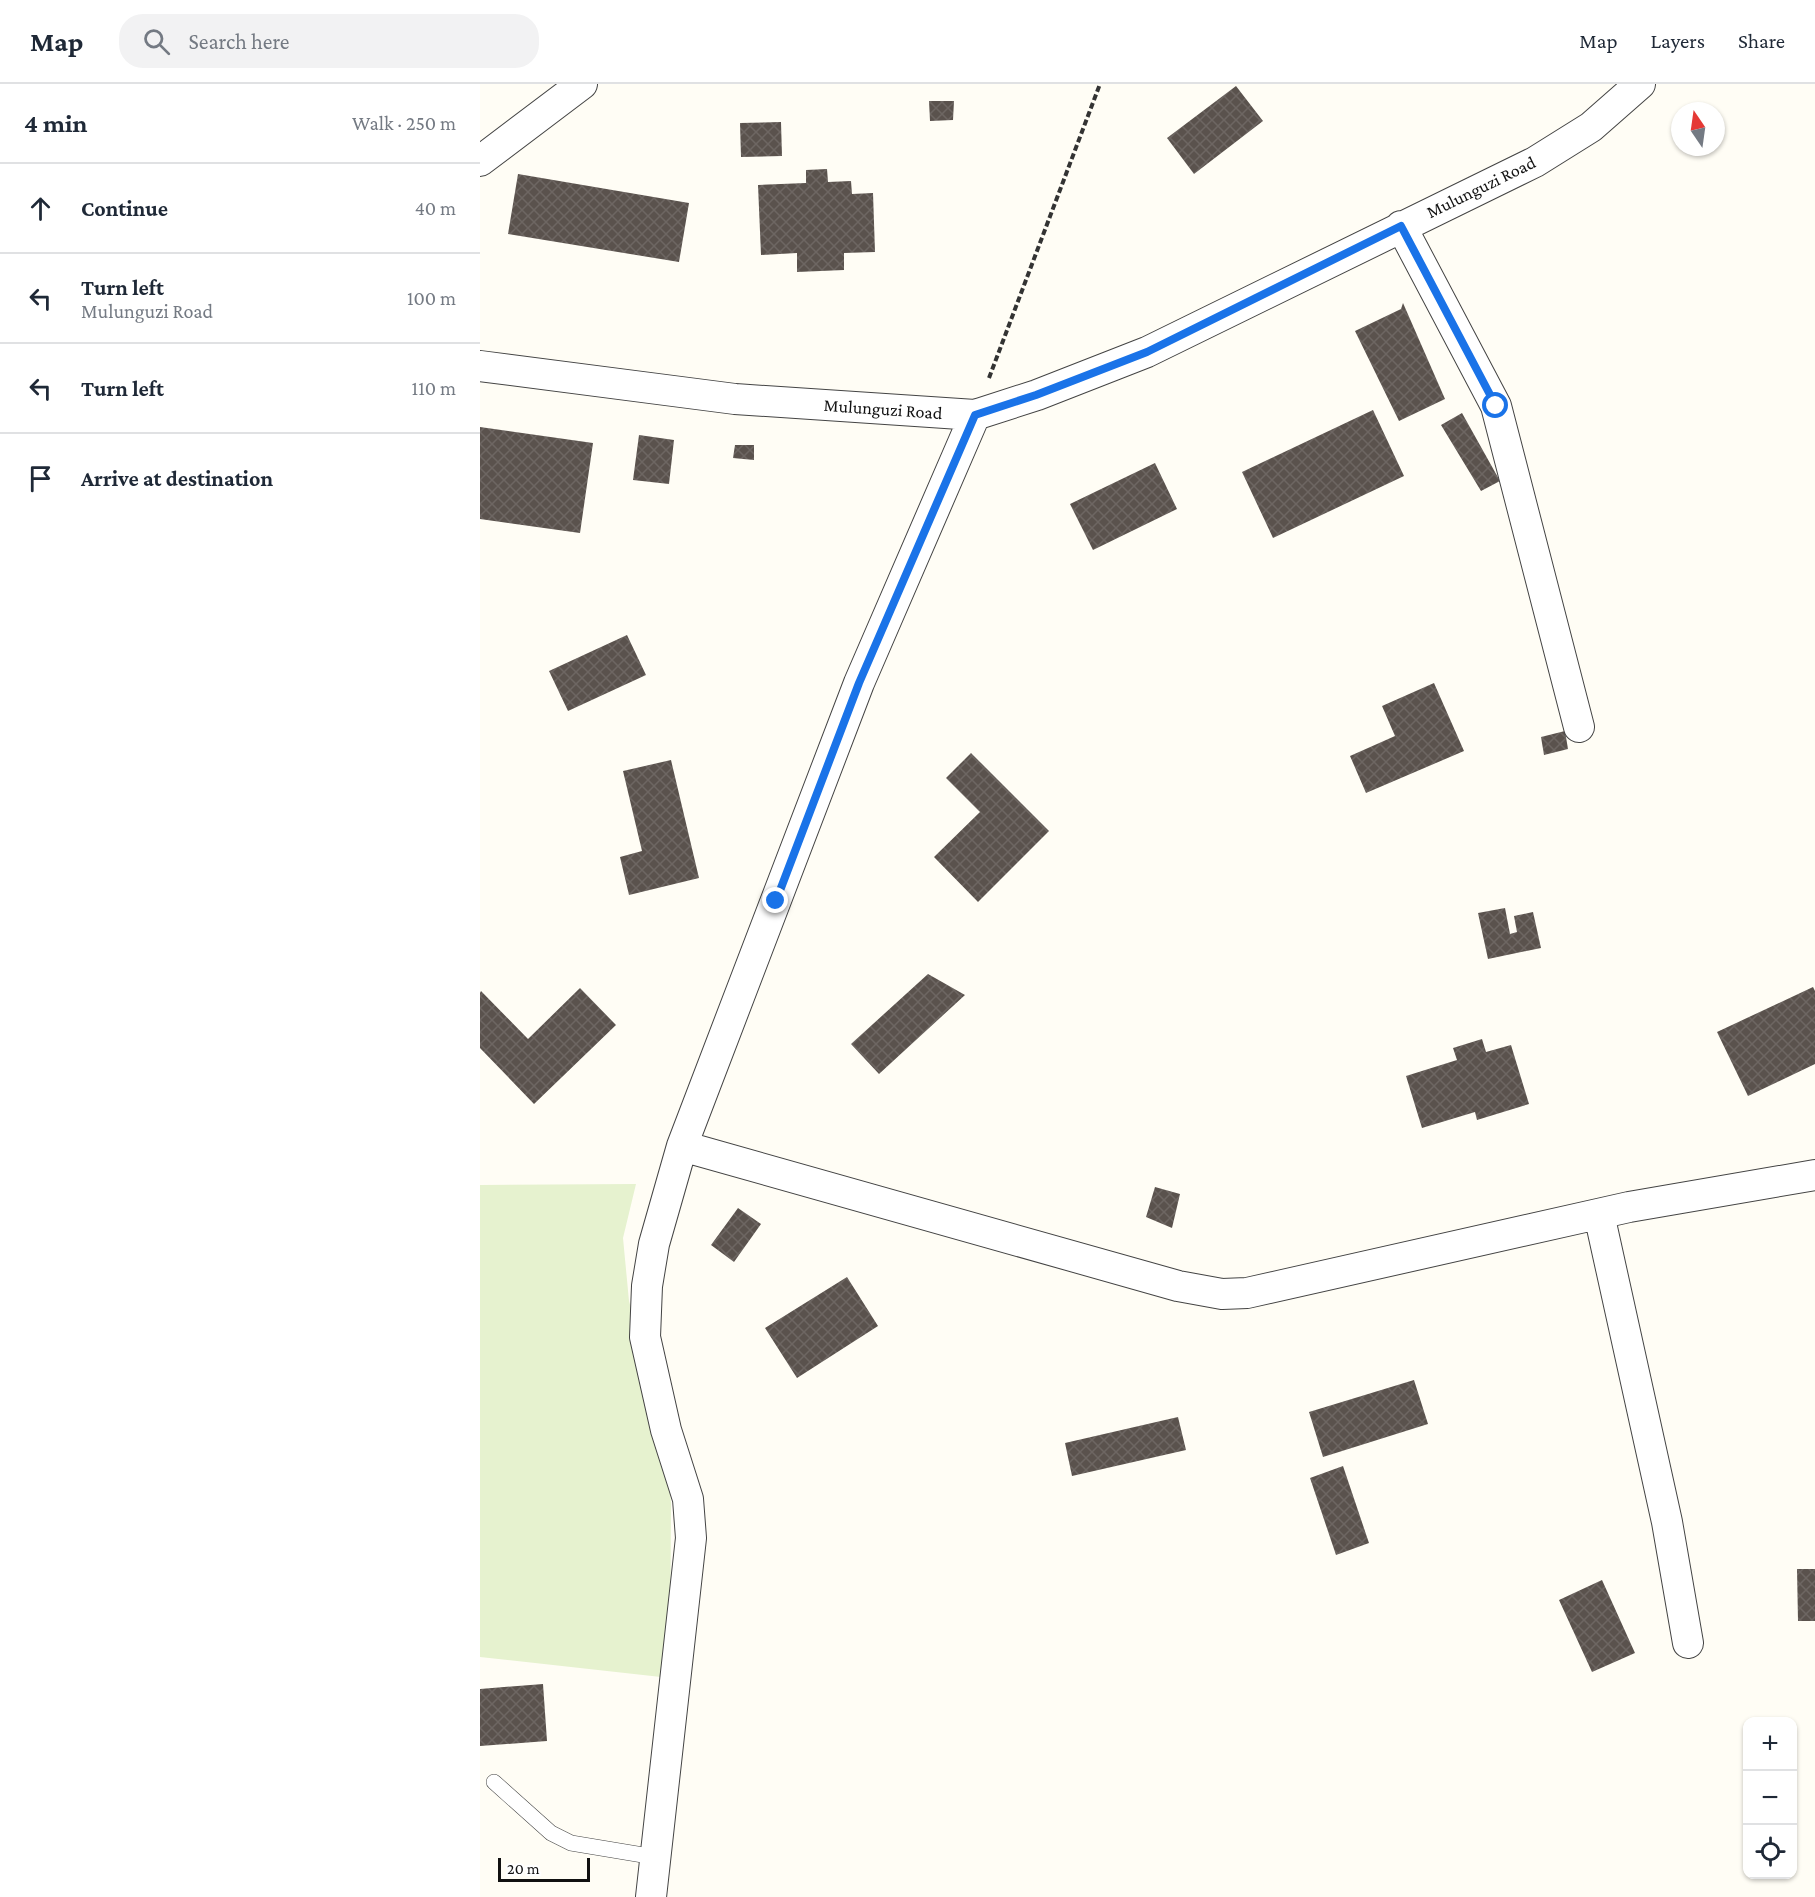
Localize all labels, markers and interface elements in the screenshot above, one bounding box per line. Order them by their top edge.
search box [119,14,539,68]
icon: search [140,25,173,58]
text: Map [30,26,83,57]
text: Search here [188,29,289,54]
text: Map [1579,29,1618,53]
text: Layers [1651,29,1705,53]
text: Share [1738,29,1785,53]
north arrow [1671,102,1725,156]
text: 4 min [24,109,88,138]
text: Walk · 250 m [352,112,456,134]
street label: Mulunguzi Road [1423,152,1539,222]
icon: ahead [24,192,57,225]
text: Continue [81,196,168,221]
text: 40 m [415,197,456,219]
text: Turn left [81,275,164,300]
icon: left [24,282,57,315]
text: 100 m [407,287,456,309]
text: Mulunguzi Road [81,300,213,322]
icon: left [24,372,57,405]
text: Turn left [81,376,164,401]
text: 110 m [412,377,456,399]
route start [1482,392,1508,418]
street label: Mulunguzi Road [823,395,944,423]
icon: arrive [24,462,57,495]
text: Arrive at destination [81,466,273,491]
route end [762,887,788,913]
map controls [1743,1717,1797,1879]
button: + [1743,1717,1797,1771]
button: − [1743,1771,1797,1825]
button: locate [1743,1825,1797,1879]
scale bar [498,1855,590,1882]
text: 20 m [507,1860,540,1877]

